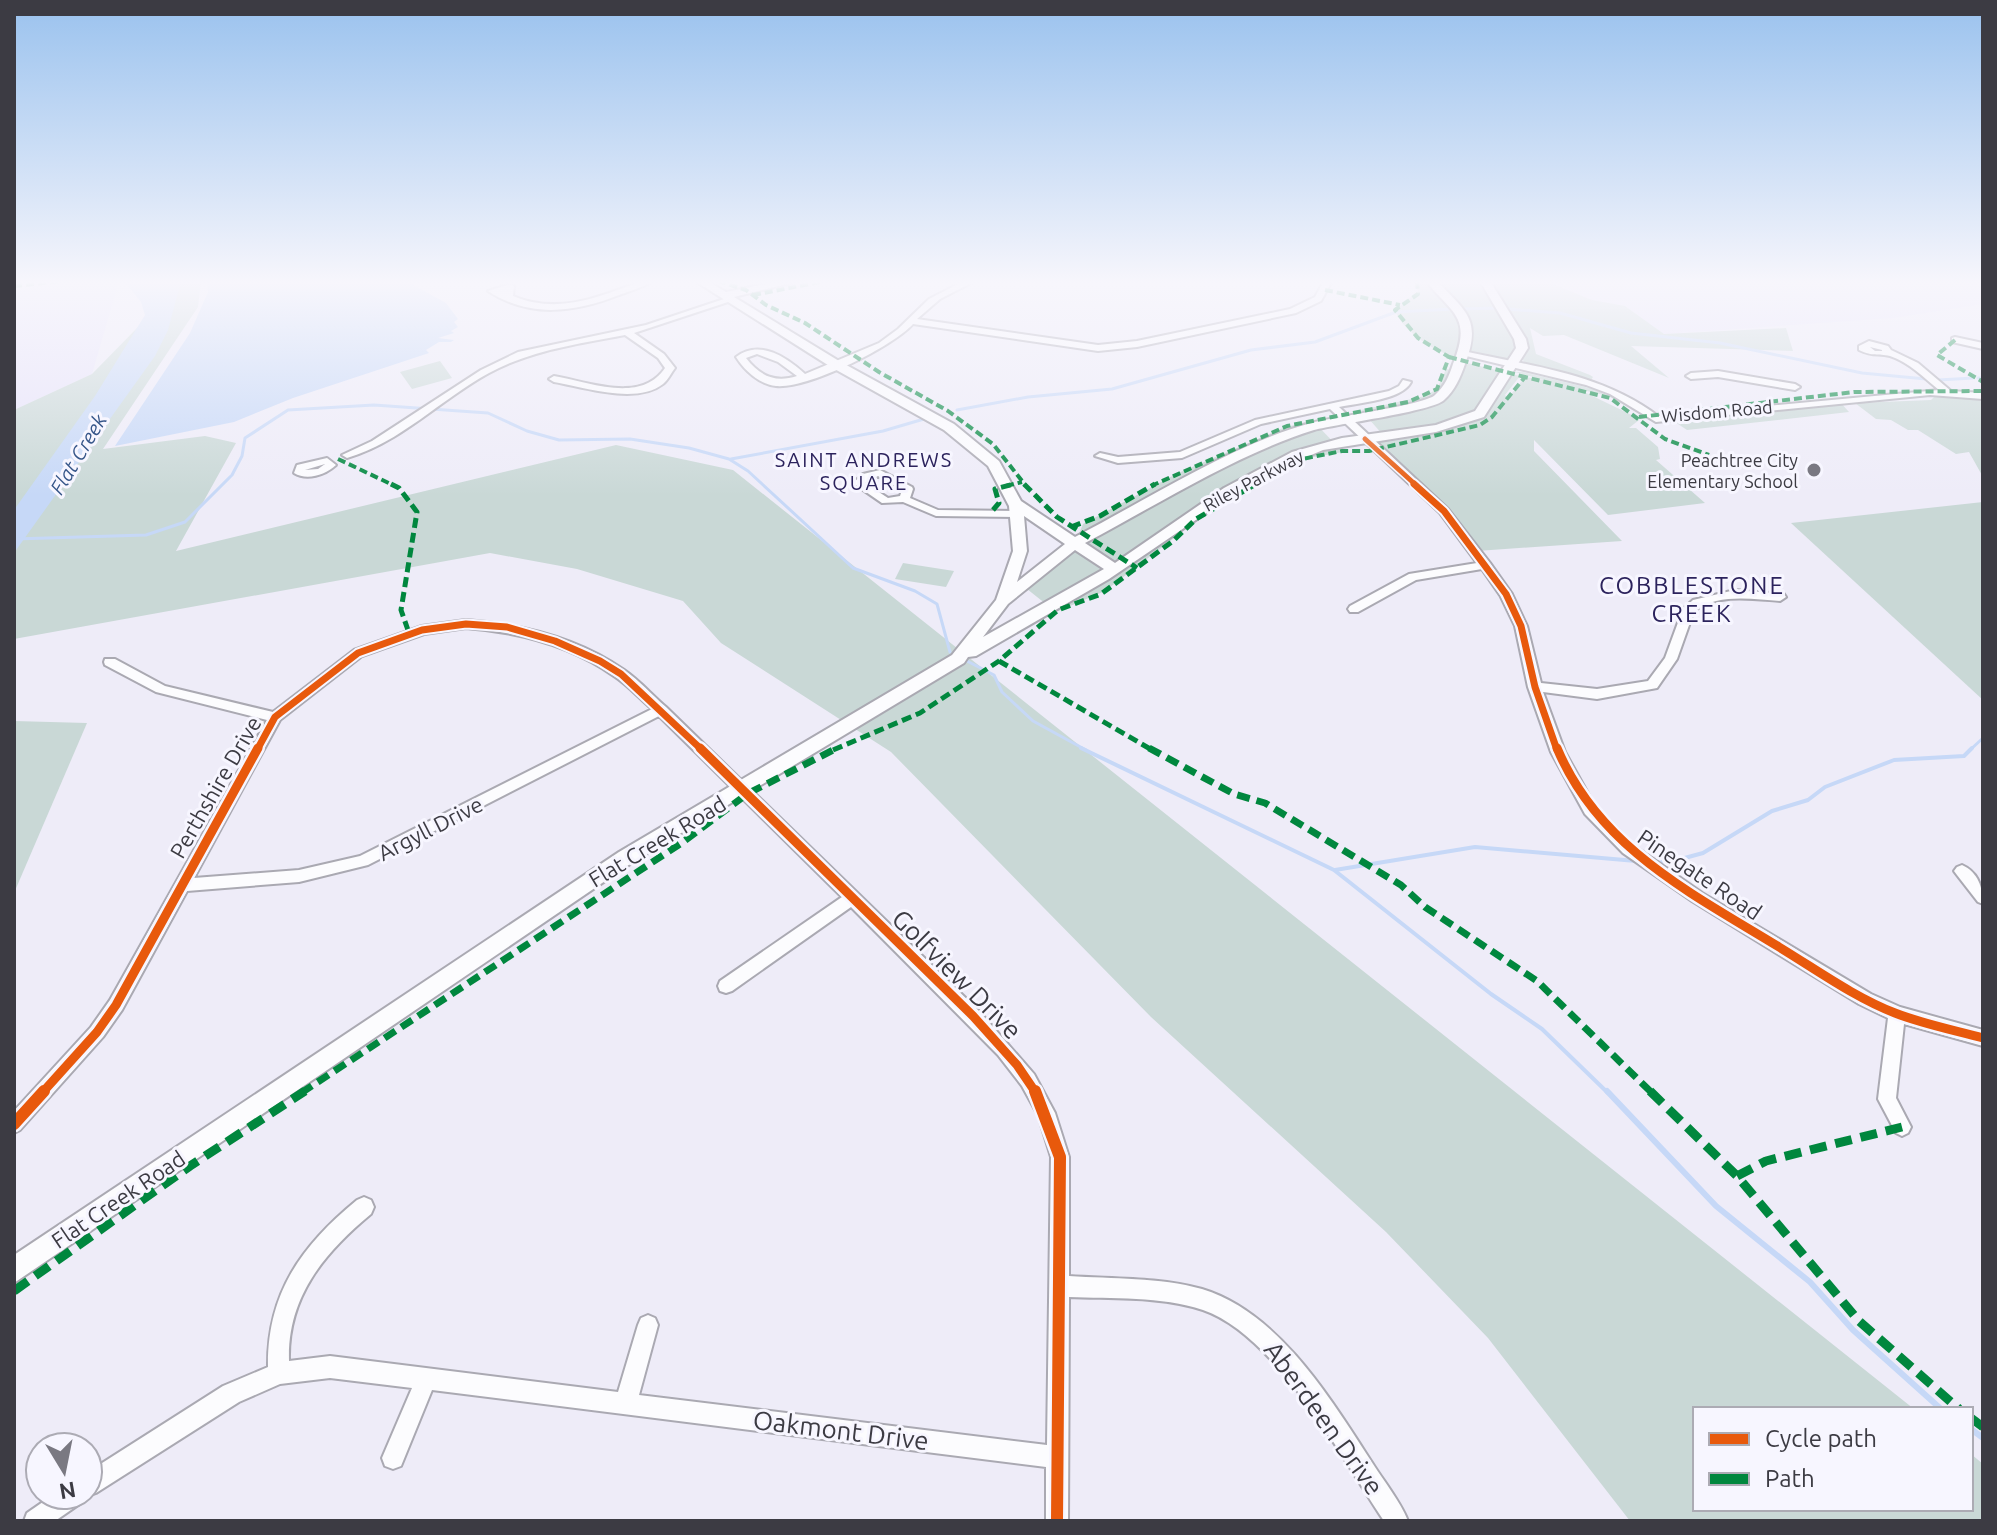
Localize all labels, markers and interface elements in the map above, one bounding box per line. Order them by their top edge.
street label: Wisdom Road [1661,396,1773,426]
water label: Flat Creek [45,409,111,498]
street label: Riley Parkway [1199,445,1307,515]
district label: SAINT ANDREWS SQUARE [775,448,953,494]
place label: Peachtree City Elementary School [1647,450,1798,491]
marker: Peachtree City Elementary School [1805,461,1823,479]
district label: COBBLESTONE CREEK [1599,572,1785,627]
street label: Perthshire Drive [164,712,266,862]
street label: Flat Creek Road [584,790,730,892]
street label: Argyll Drive [373,791,487,865]
street label: Pinegate Road [1633,823,1767,925]
street label: Golfview Drive [886,903,1028,1045]
street label: Flat Creek Road [47,1145,189,1253]
street label: Aberdeen Drive [1259,1336,1389,1500]
street label: Oakmont Drive [751,1405,931,1455]
legend [1693,1407,1973,1511]
text: Cycle path [1765,1425,1877,1452]
north arrow [24,1431,104,1511]
text: Path [1765,1465,1815,1492]
text: N [57,1477,78,1505]

